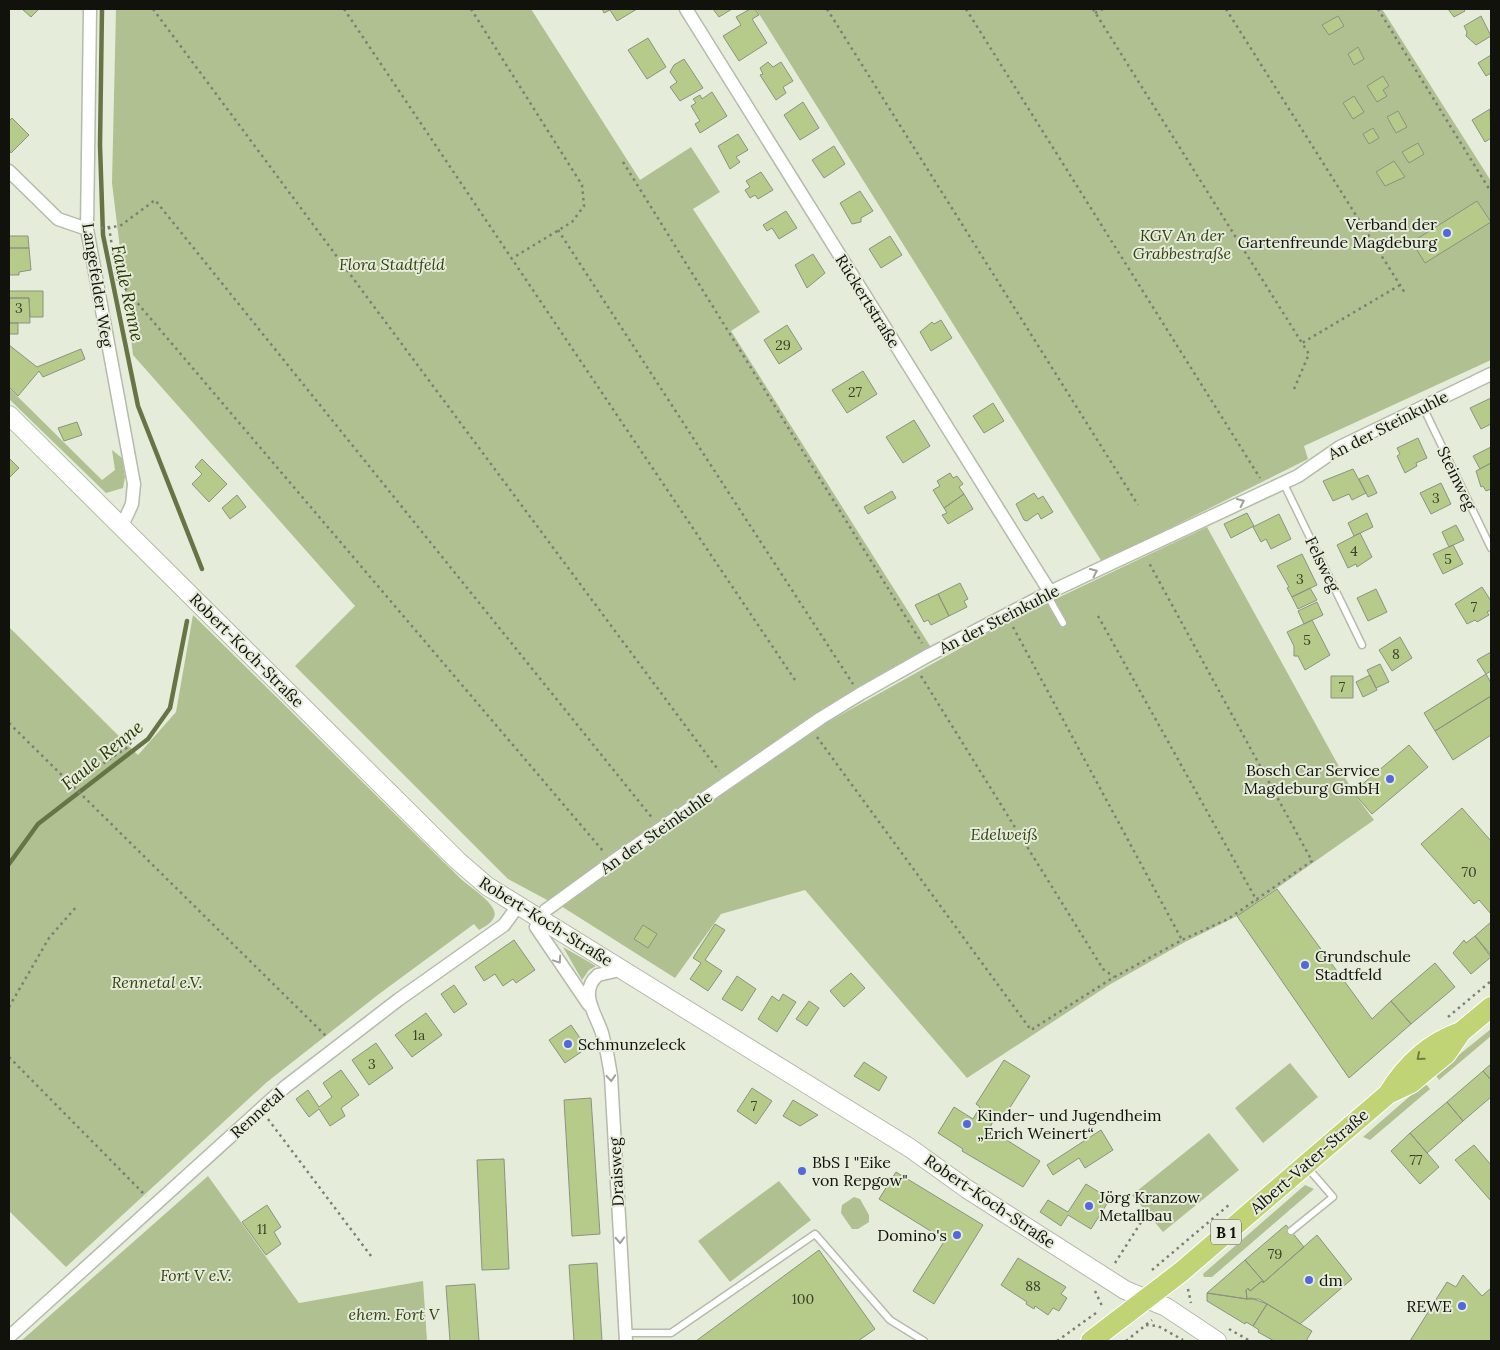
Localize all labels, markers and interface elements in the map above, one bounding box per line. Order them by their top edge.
place label: Verband der Gartenfreunde Magdeburg [1238,214,1438,252]
street label: Langefelder Weg [78,221,118,350]
park label: KGV An der Grabbestraße [1133,225,1232,263]
marker: Verband der Gartenfreunde Magdeburg [1441,227,1453,239]
water label: Faule Renne [107,242,149,344]
street label: Rückertstraße [831,250,905,352]
park label: Flora Stadtfeld [339,254,445,274]
house number: 3 [15,299,23,317]
house number: 29 [775,336,791,354]
house number: 27 [848,383,863,401]
street label: An der Steinkuhle [1324,386,1452,464]
street label: Steinweg [1433,443,1481,514]
house number: 3 [1432,489,1440,507]
one-way arrow [1236,498,1245,508]
street label: Felsweg [1301,533,1345,596]
house number: 4 [1350,542,1358,560]
house number: 5 [1444,550,1452,568]
one-way arrow [1089,567,1098,578]
house number: 3 [1296,570,1304,588]
street label: An der Steinkuhle [935,580,1063,658]
street label: Robert-Koch-Straße [186,589,309,712]
house number: 7 [1471,598,1478,616]
house number: 5 [1303,631,1311,649]
house number: 8 [1392,645,1400,663]
house number: 7 [1339,678,1346,696]
water label: Faule Renne [57,715,147,795]
place label: Bosch Car Service Magdeburg GmbH [1243,760,1380,798]
marker: Bosch Car Service Magdeburg GmbH [1384,773,1396,785]
street label: An der Steinkuhle [595,786,716,879]
park label: Edelweiß [971,824,1037,844]
house number: 70 [1461,863,1477,881]
street label: Robert-Koch-Straße [476,872,617,970]
place label: Grundschule Stadtfeld [1315,946,1411,984]
one-way arrow [552,955,562,964]
marker: Grundschule Stadtfeld [1299,959,1311,971]
park label: Rennetal e.V. [111,972,203,992]
house number: 1a [413,1026,425,1044]
place label: Schmunzeleck [578,1034,686,1054]
marker: Schmunzeleck [562,1038,574,1050]
one-way arrow [1416,1051,1425,1060]
house number: 3 [368,1055,376,1073]
one-way arrow [605,1074,616,1082]
street label: Rennetal [226,1084,288,1142]
house number: 7 [751,1097,758,1115]
street label: Albert-Vater-Straße [1245,1104,1372,1218]
place label: Kinder- und Jugendheim „Erich Weinert“ [977,1105,1162,1143]
marker: Kinder- und Jugendheim „Erich Weinert“ [961,1118,973,1130]
street label: Draisweg [604,1136,628,1207]
street label: Robert-Koch-Straße [921,1150,1060,1252]
house number: 77 [1410,1151,1423,1169]
place label: BbS I "Eike von Repgow" [812,1152,908,1190]
marker: BbS I "Eike von Repgow" [796,1165,808,1177]
place label: Jörg Kranzow Metallbau [1098,1187,1200,1225]
marker: Jörg Kranzow Metallbau [1083,1200,1095,1212]
house number: 11 [257,1220,267,1238]
road number: B 1 [1211,1220,1241,1244]
place label: Domino's [877,1225,947,1245]
marker: Domino's [951,1229,963,1241]
one-way arrow [615,1236,626,1244]
house number: 79 [1268,1245,1282,1263]
park label: Fort V e.V. [160,1265,232,1285]
place label: dm [1319,1270,1343,1290]
marker: dm [1303,1274,1315,1286]
house number: 88 [1025,1277,1041,1295]
house number: 100 [792,1290,814,1308]
place label: REWE [1406,1296,1452,1316]
marker: REWE [1456,1300,1468,1312]
park label: ehem. Fort V [349,1304,441,1324]

